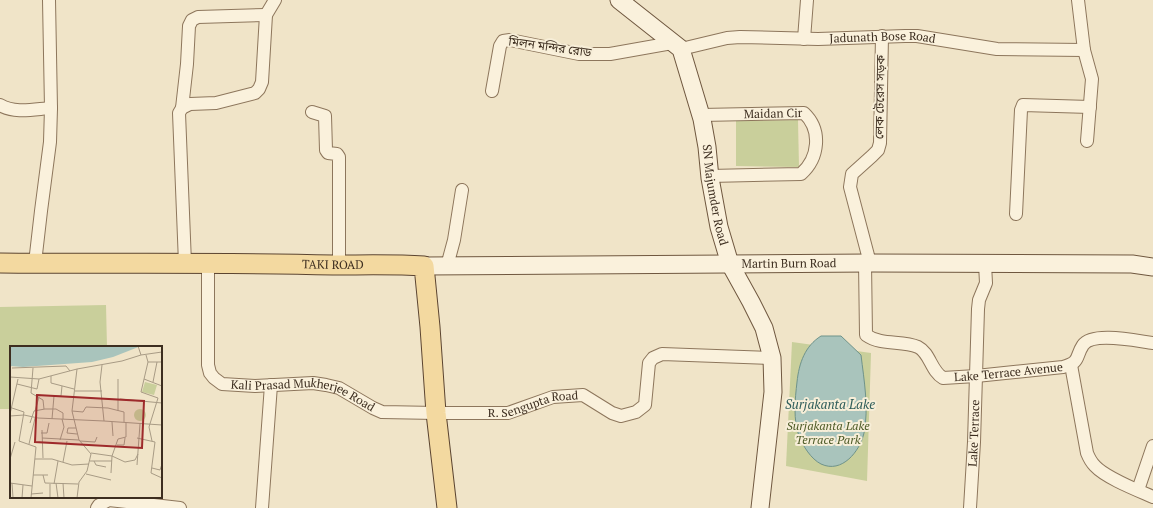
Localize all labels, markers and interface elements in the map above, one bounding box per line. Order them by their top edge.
street label: Jadunath Bose Road [829,28,937,46]
street label: মিলন মন্দির রোড [507,33,593,60]
street label: লেক টেরেস সড়ক [871,54,888,139]
street label: Maidan Cir [743,105,803,121]
street label: SN Majumder Road [700,143,732,247]
street label: Martin Burn Road [741,255,837,271]
street label: TAKI ROAD [302,256,364,272]
inset map [10,346,162,498]
street label: Lake Terrace Avenue [954,359,1064,384]
street label: Kali Prasad Mukherjee Road [230,375,378,415]
street label: R. Sengupta Road [488,387,579,420]
water label: Surjakanta Lake [785,395,875,413]
street label: Lake Terrace [965,399,982,467]
park label: Surjakanta Lake Terrace Park [786,418,870,447]

